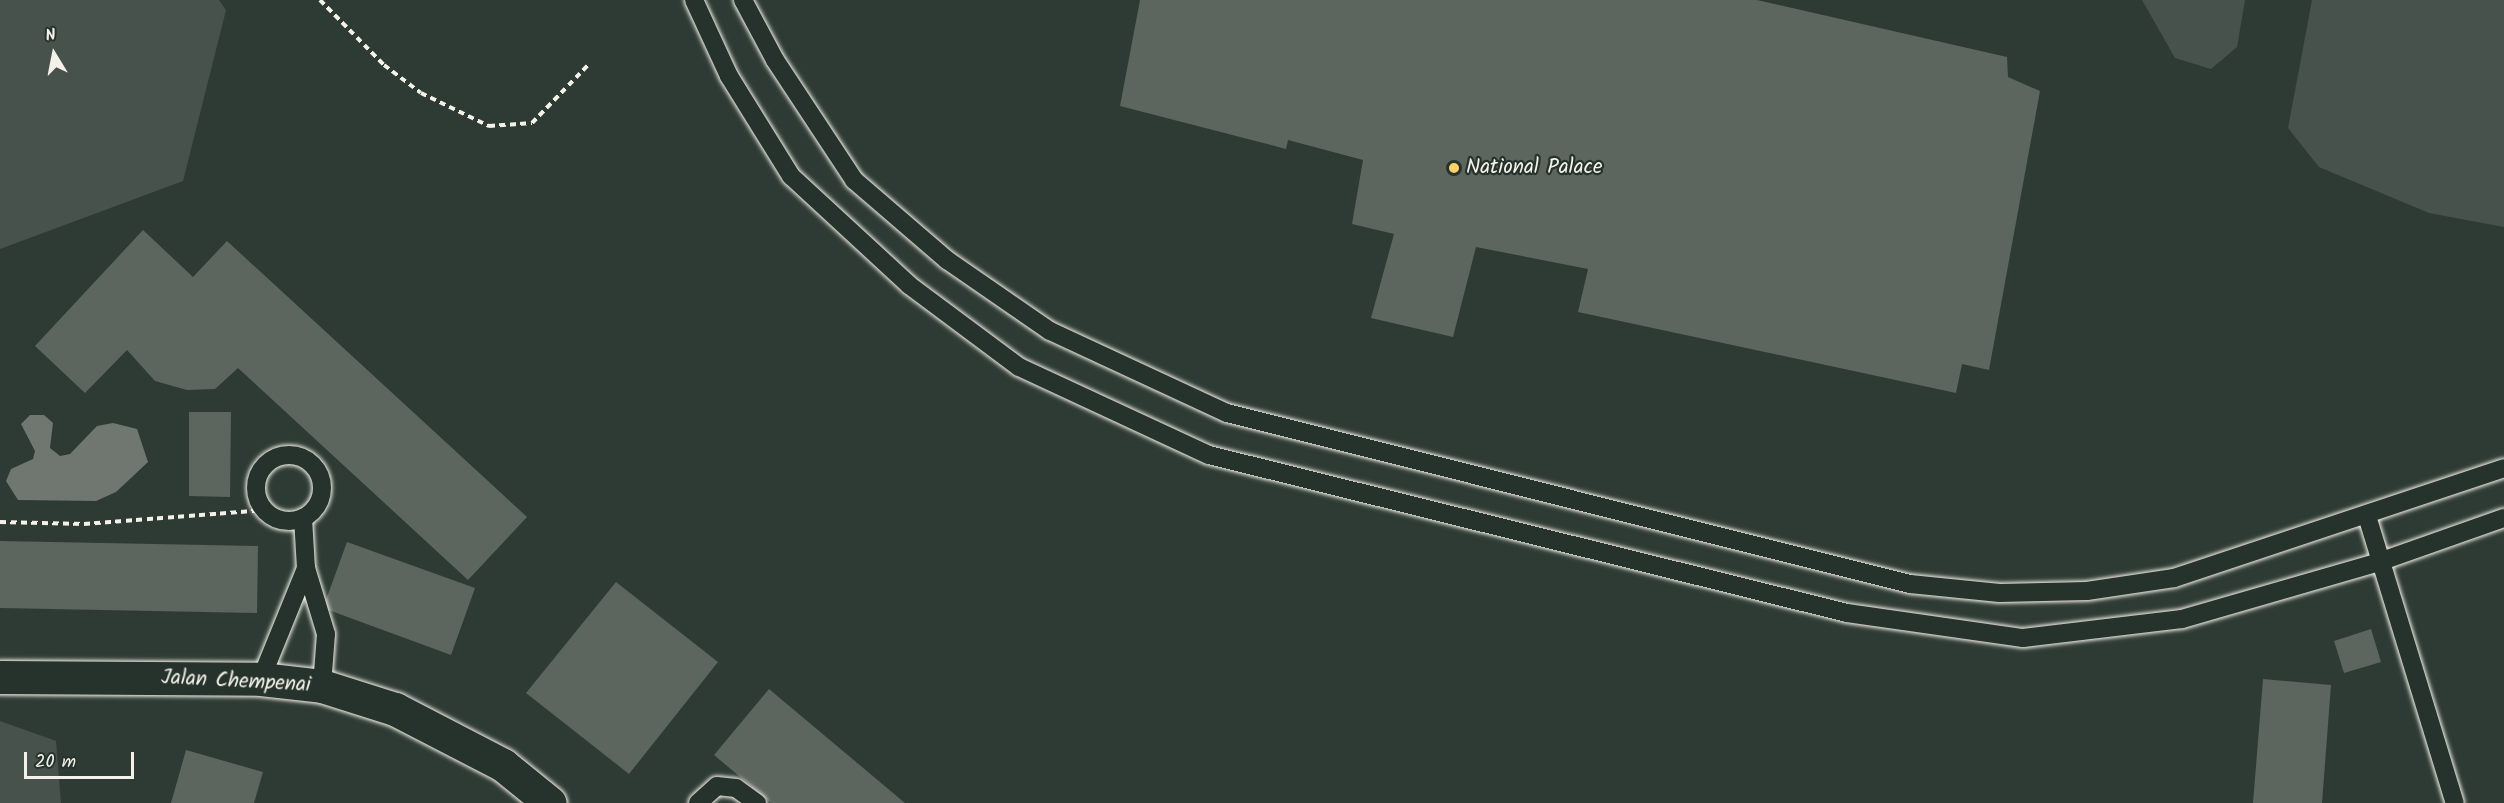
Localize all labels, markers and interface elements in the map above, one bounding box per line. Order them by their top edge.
text: N [44,23,58,49]
north arrow [24,24,84,84]
place label: National Palace [1466,155,1602,181]
marker: National Palace [1447,161,1461,175]
street label: Jalan Chempenai [161,665,311,699]
scale bar [27,740,136,778]
text: 20 m [35,748,76,777]

